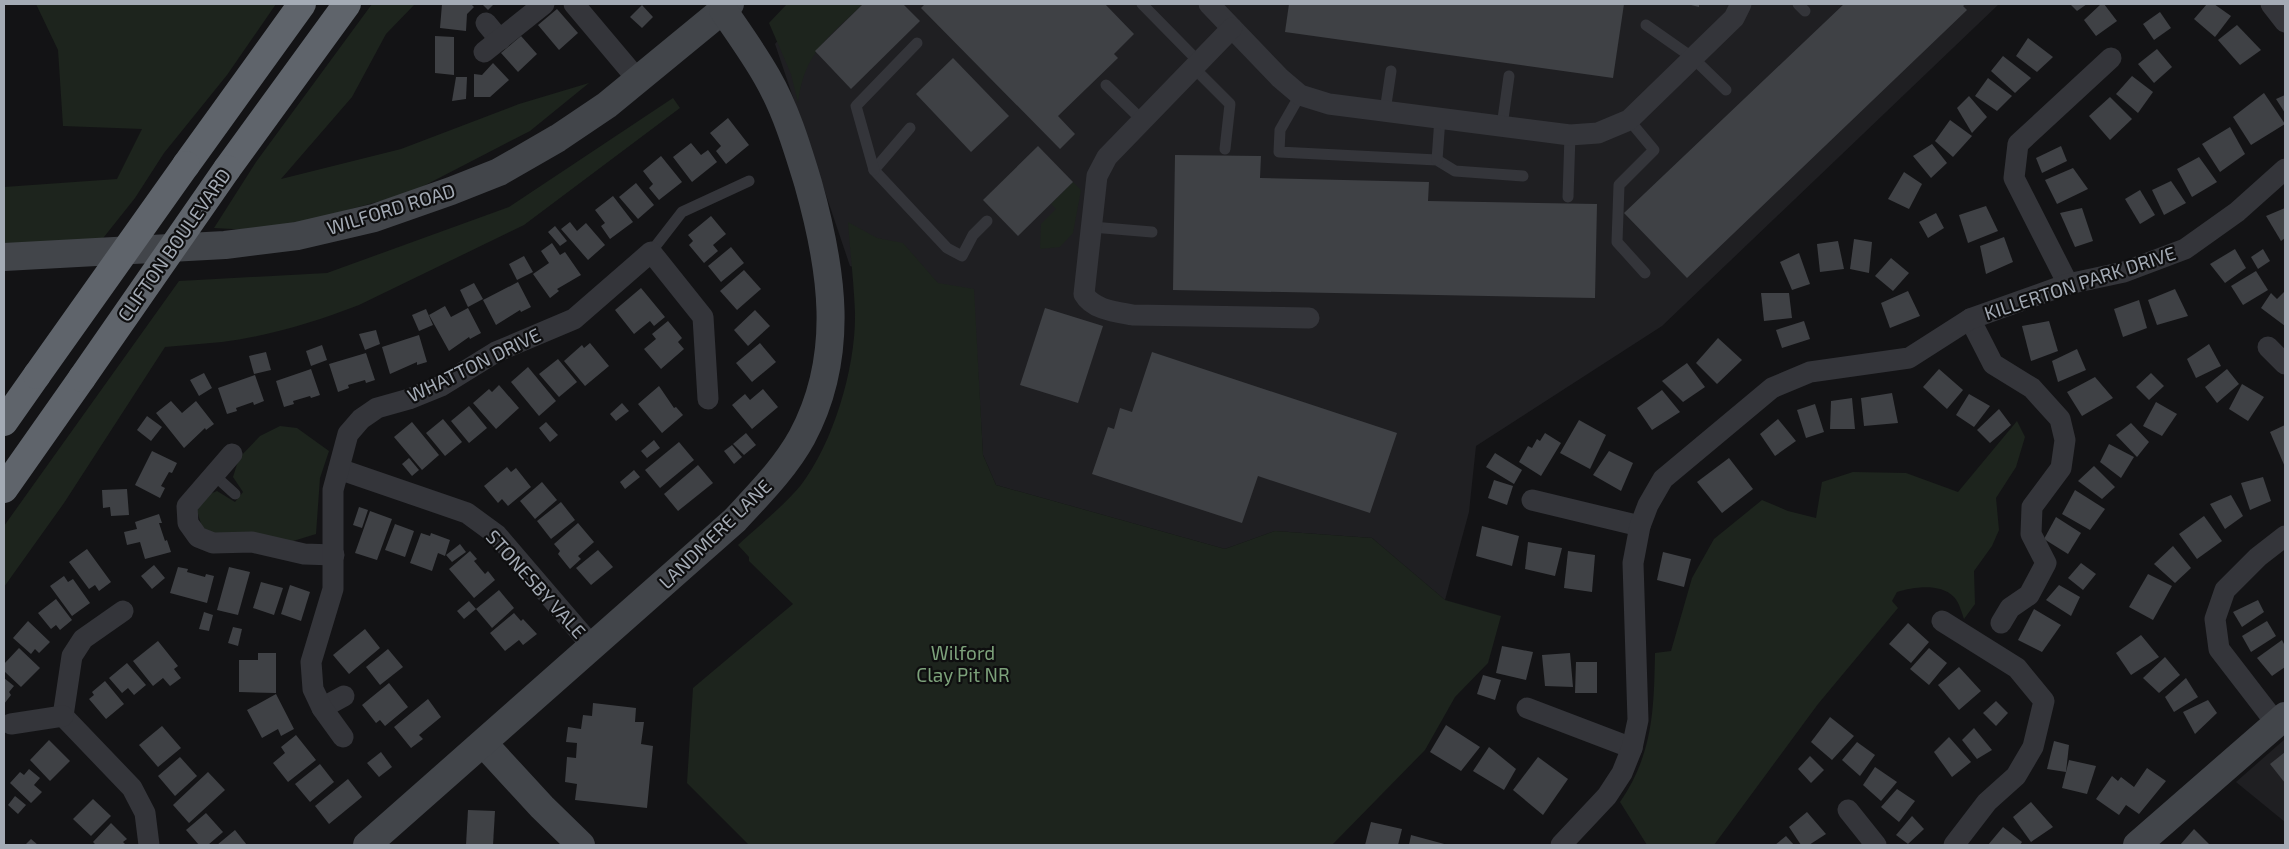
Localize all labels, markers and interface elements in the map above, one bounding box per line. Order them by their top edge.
street label: CLIFTON BOULEVARD [112,164,235,326]
street label: WILFORD ROAD [324,178,458,239]
street label: KILLERTON PARK DRIVE [1981,241,2178,324]
street label: WHATTON DRIVE [404,322,544,407]
street label: LANDMERE LANE [654,474,776,593]
street label: STONESBY VALE [482,525,591,642]
park label: Wilford Clay Pit NR [916,641,1010,686]

